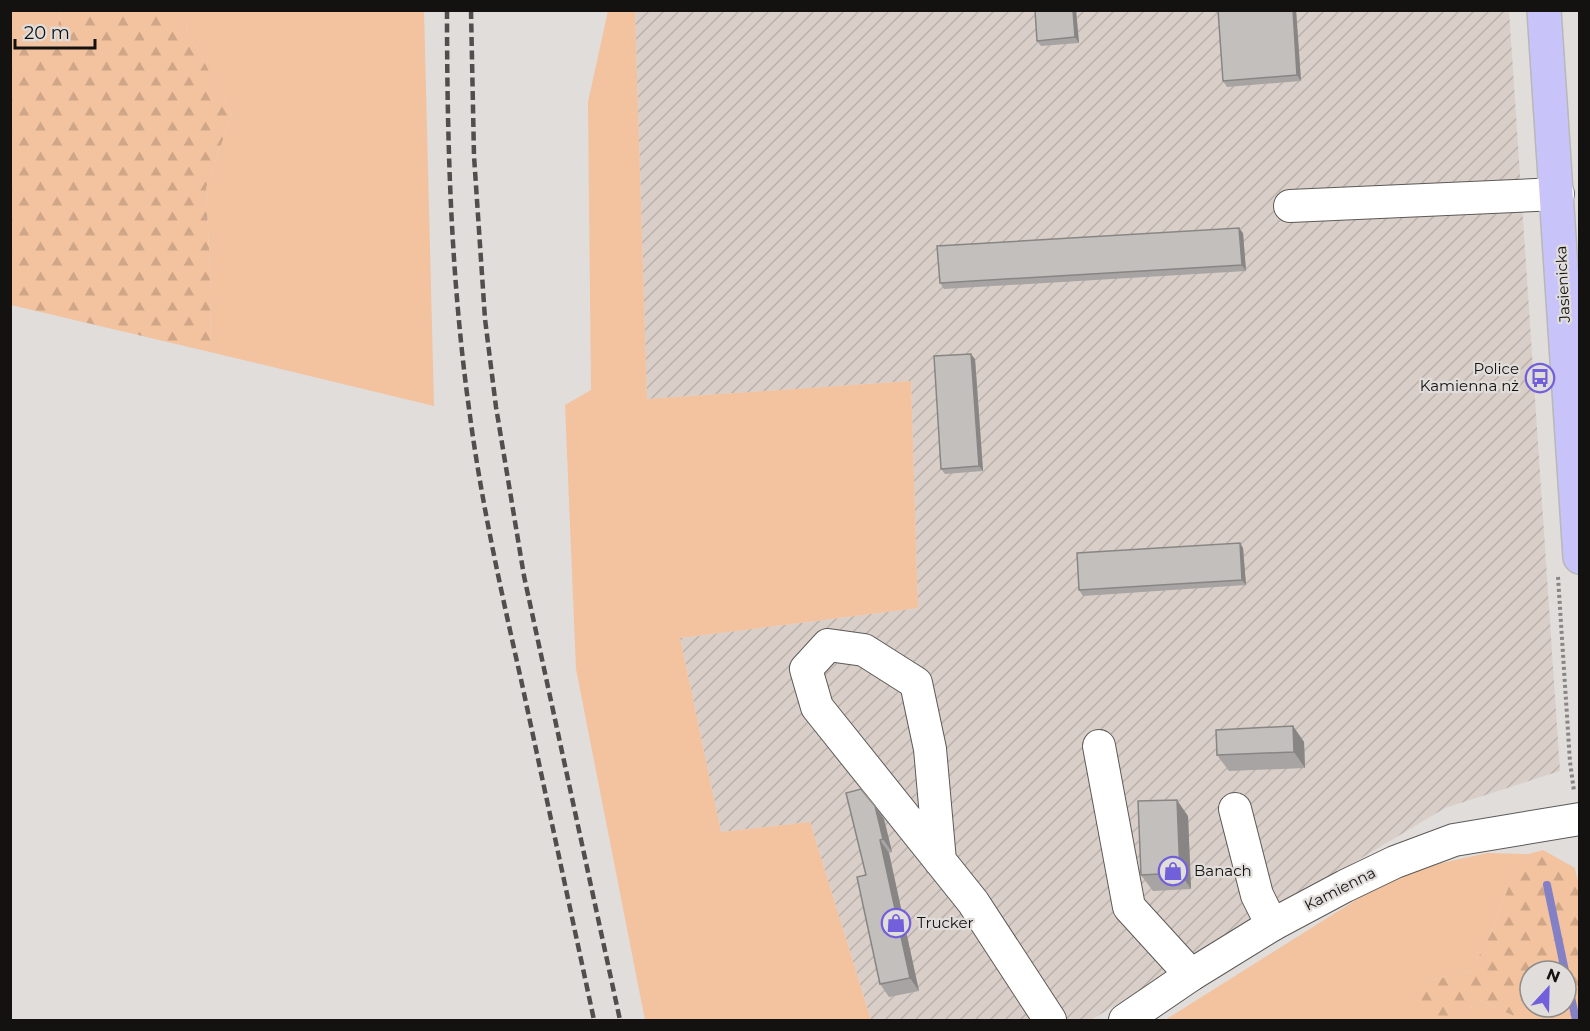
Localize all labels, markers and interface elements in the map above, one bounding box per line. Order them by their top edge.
scale bar [15,12,94,50]
text: 20 m [24,22,70,44]
street label: Jasienicka [1551,245,1574,324]
place label: Police Kamienna nż [1420,359,1519,395]
bus stop icon: Police Kamienna nż [1524,362,1556,394]
shop icon: Banach [1157,855,1189,887]
place label: Banach [1194,861,1252,880]
street label: Kamienna [1301,863,1379,915]
shop icon: Trucker [880,907,912,939]
place label: Trucker [917,913,974,932]
north arrow [1518,959,1578,1019]
text: N [1544,964,1563,987]

